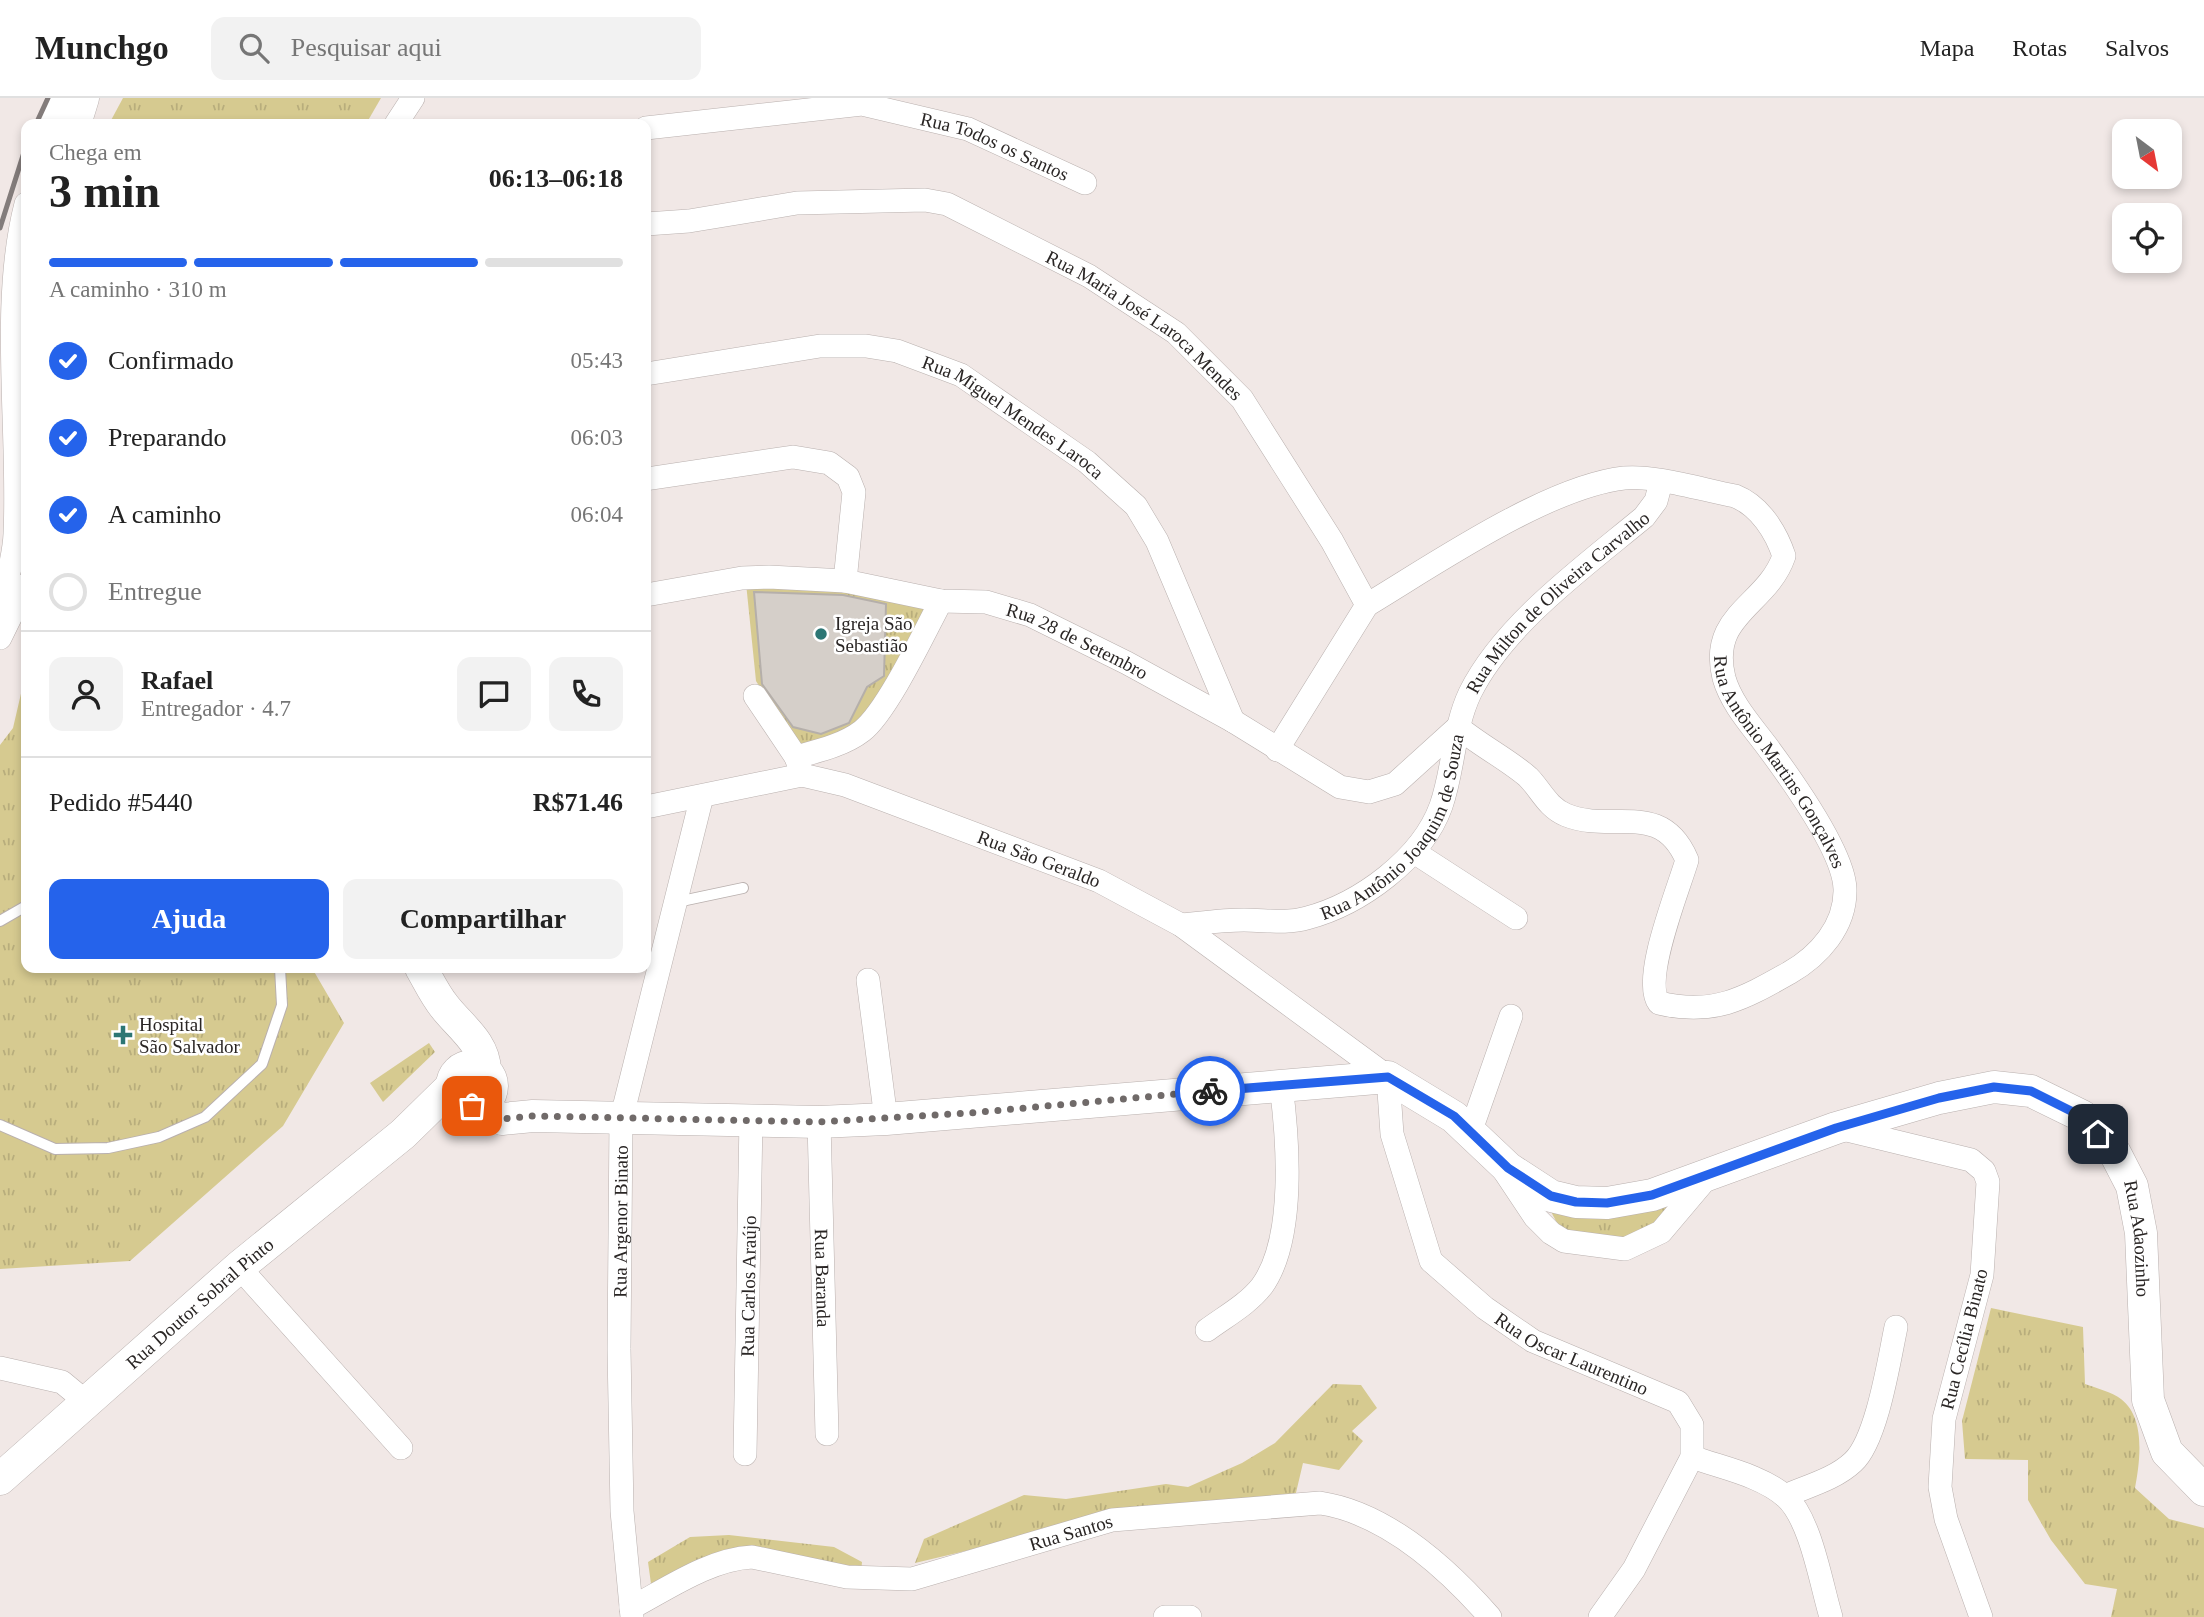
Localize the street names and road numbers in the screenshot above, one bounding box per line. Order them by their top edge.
street label: Rua Todos os Santos [918,108,1072,185]
street label: Rua Maria José Laroca Mendes [1043,246,1247,404]
street label: Rua Miguel Mendes Laroca [920,351,1109,483]
street label: Rua Milton de Oliveira Carvalho [1461,507,1653,697]
street label: Rua 28 de Setembro [1004,598,1152,683]
street label: Rua Antônio Martins Gonçalves [1711,655,1850,871]
street label: Rua Antônio Joaquim de Souza [1317,731,1467,924]
street label: Rua São Geraldo [975,826,1104,891]
street label: Rua Argenor Binato [609,1145,631,1298]
street label: Rua Adaozinho [2121,1178,2154,1297]
street label: Rua Carlos Araújo [736,1215,760,1357]
street label: Rua Baranda [811,1228,835,1328]
street label: Rua Doutor Sobral Pinto [122,1233,277,1373]
street label: Rua Cecília Binato [1936,1266,1992,1412]
street label: Rua Oscar Laurentino [1491,1308,1652,1399]
street label: Rua Santos [1026,1510,1115,1554]

